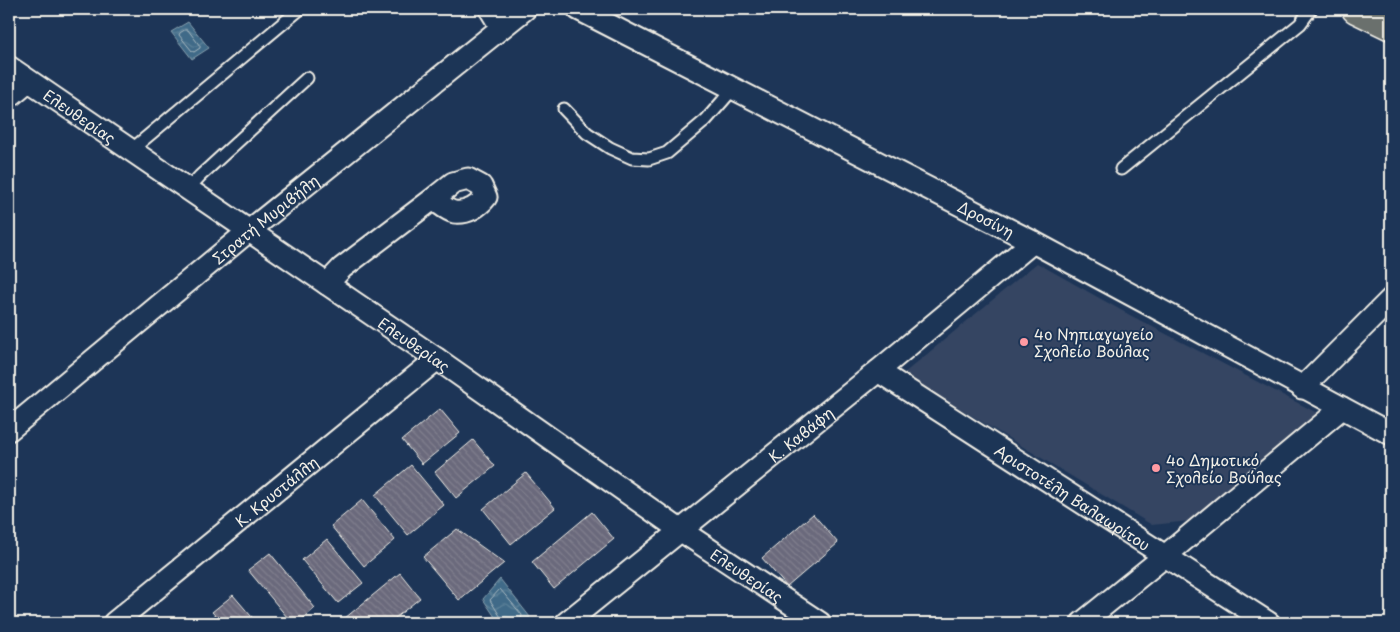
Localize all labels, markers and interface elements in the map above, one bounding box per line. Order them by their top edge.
street label: Ελευθερίας [39,83,121,148]
street label: Στρατή Μυριβήλη [207,168,323,269]
street label: Δροσίνη [954,194,1019,242]
street label: Ελευθερίας [374,311,456,377]
place label: 4ο Νηπιαγωγείο Σχολείο Βούλας [1034,322,1154,362]
marker: 4ο Νηπιαγωγείο Σχολείο Βούλας [1018,336,1030,348]
street label: Κ. Καβάφη [763,400,838,467]
street label: Αριστοτέλη Βαλαωρίτου [991,438,1155,555]
place label: 4ο Δημοτικό Σχολείο Βούλας [1166,448,1282,488]
street label: Κ. Κρυστάλλη [229,450,322,532]
marker: 4ο Δημοτικό Σχολείο Βούλας [1150,462,1162,474]
street label: Ελευθερίας [706,542,788,607]

